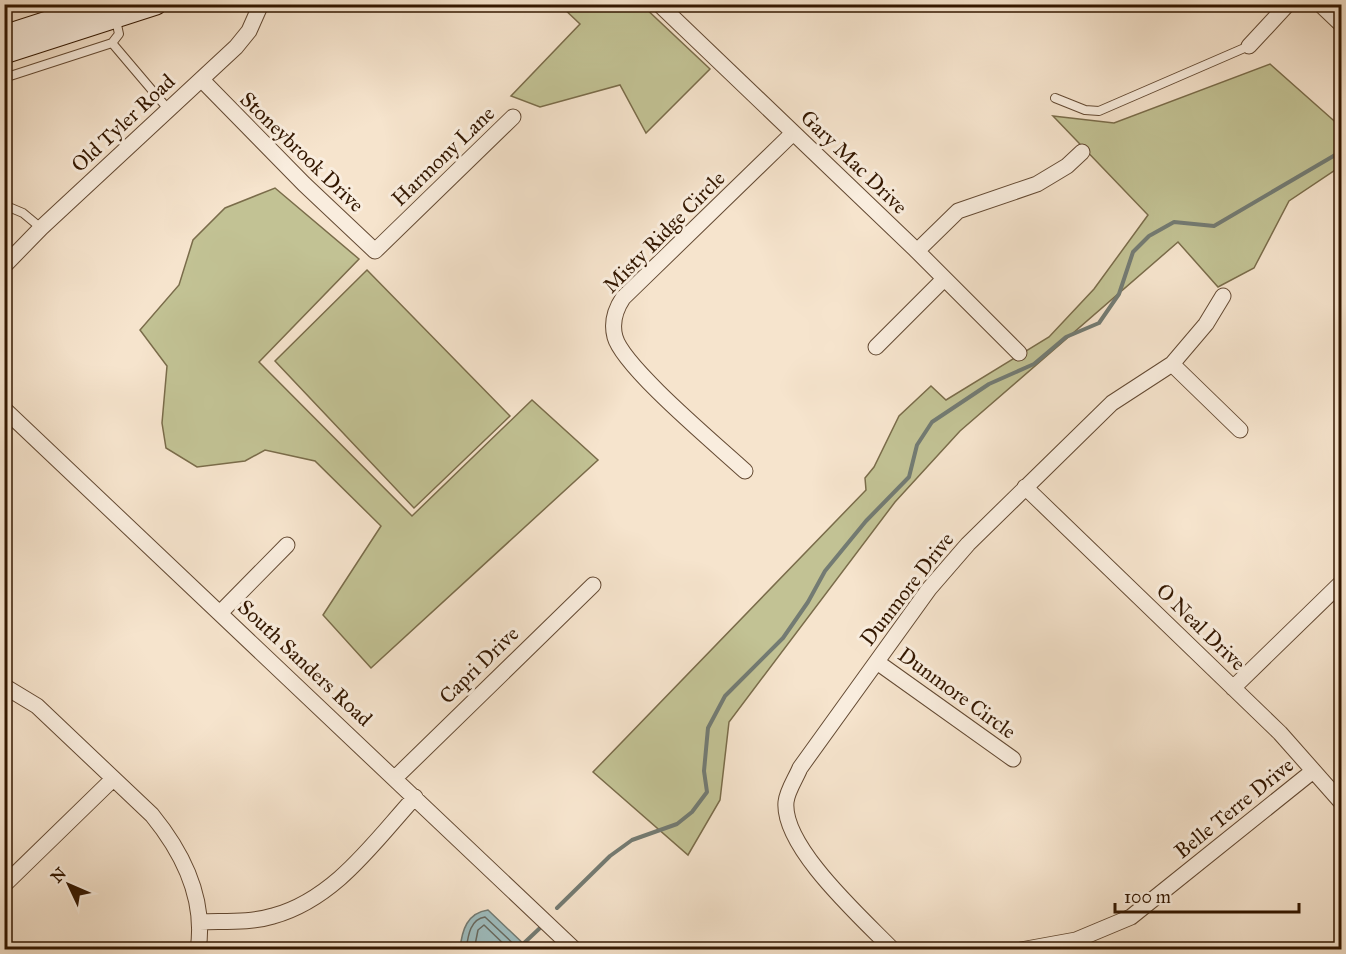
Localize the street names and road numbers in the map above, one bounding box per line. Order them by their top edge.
street label: Old Tyler Road [66,68,181,178]
street label: Stoneybrook Drive [235,86,370,218]
street label: Harmony Lane [386,100,500,212]
street label: Gary Mac Drive [795,104,913,220]
street label: Misty Ridge Circle [598,165,731,298]
street label: Dunmore Drive [855,527,960,651]
street label: O Neal Drive [1151,578,1251,676]
street label: South Sanders Road [232,594,378,732]
street label: Capri Drive [434,621,524,709]
street label: Dunmore Circle [893,641,1021,745]
street label: Belle Terre Drive [1169,752,1299,864]

